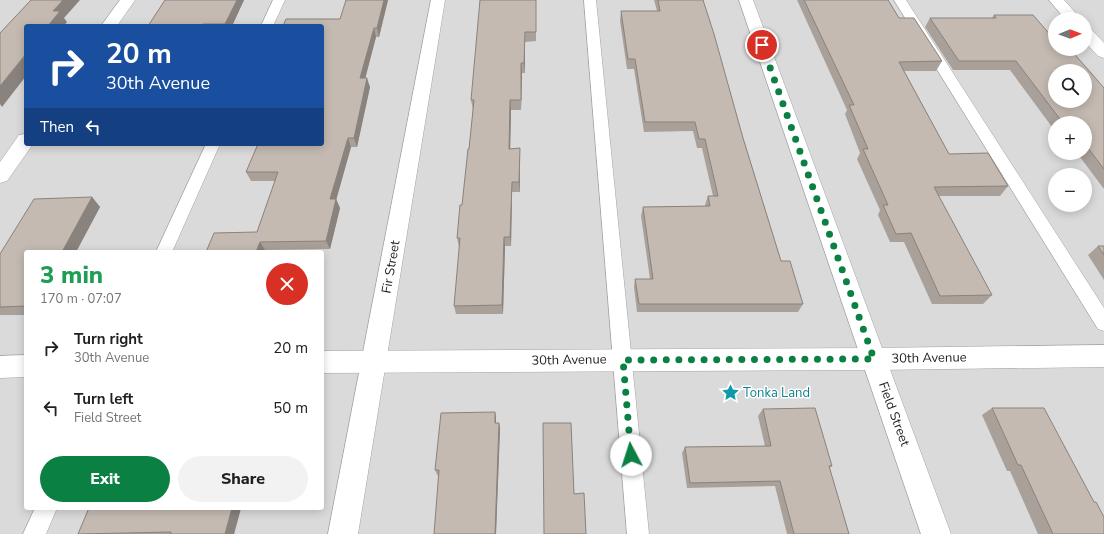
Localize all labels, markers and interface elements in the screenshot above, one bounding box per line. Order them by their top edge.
north arrow [1048,12,1092,56]
map controls [1048,12,1092,212]
pin [745,28,779,62]
icon: arrive [751,34,773,56]
text: 20 m [106,35,172,73]
icon: right [40,40,92,92]
button: search [1048,64,1092,108]
text: 30th Avenue [106,71,210,95]
icon: left [82,116,104,138]
button: + [1048,116,1092,160]
text: Then [40,117,74,137]
button: − [1048,168,1092,212]
street label: Fir Street [377,239,405,295]
text: 3 min [40,259,103,291]
button: close [266,263,308,305]
text: 170 m · 07:07 [40,290,122,308]
text: Turn right [74,329,143,349]
icon: right [40,337,62,359]
text: 20 m [273,338,308,358]
street label: 30th Avenue [891,348,967,368]
text: 30th Avenue [74,349,149,367]
street label: 30th Avenue [531,350,607,370]
street label: Field Street [874,379,914,449]
place icon: Tonka Land [720,383,740,403]
place label: Tonka Land [743,384,810,402]
text: Turn left [74,389,133,409]
icon: left [40,397,62,419]
text: 50 m [273,398,308,418]
text: Field Street [74,409,141,427]
position arrow [610,434,652,476]
button: Exit [40,456,170,502]
button: Share [178,456,308,502]

